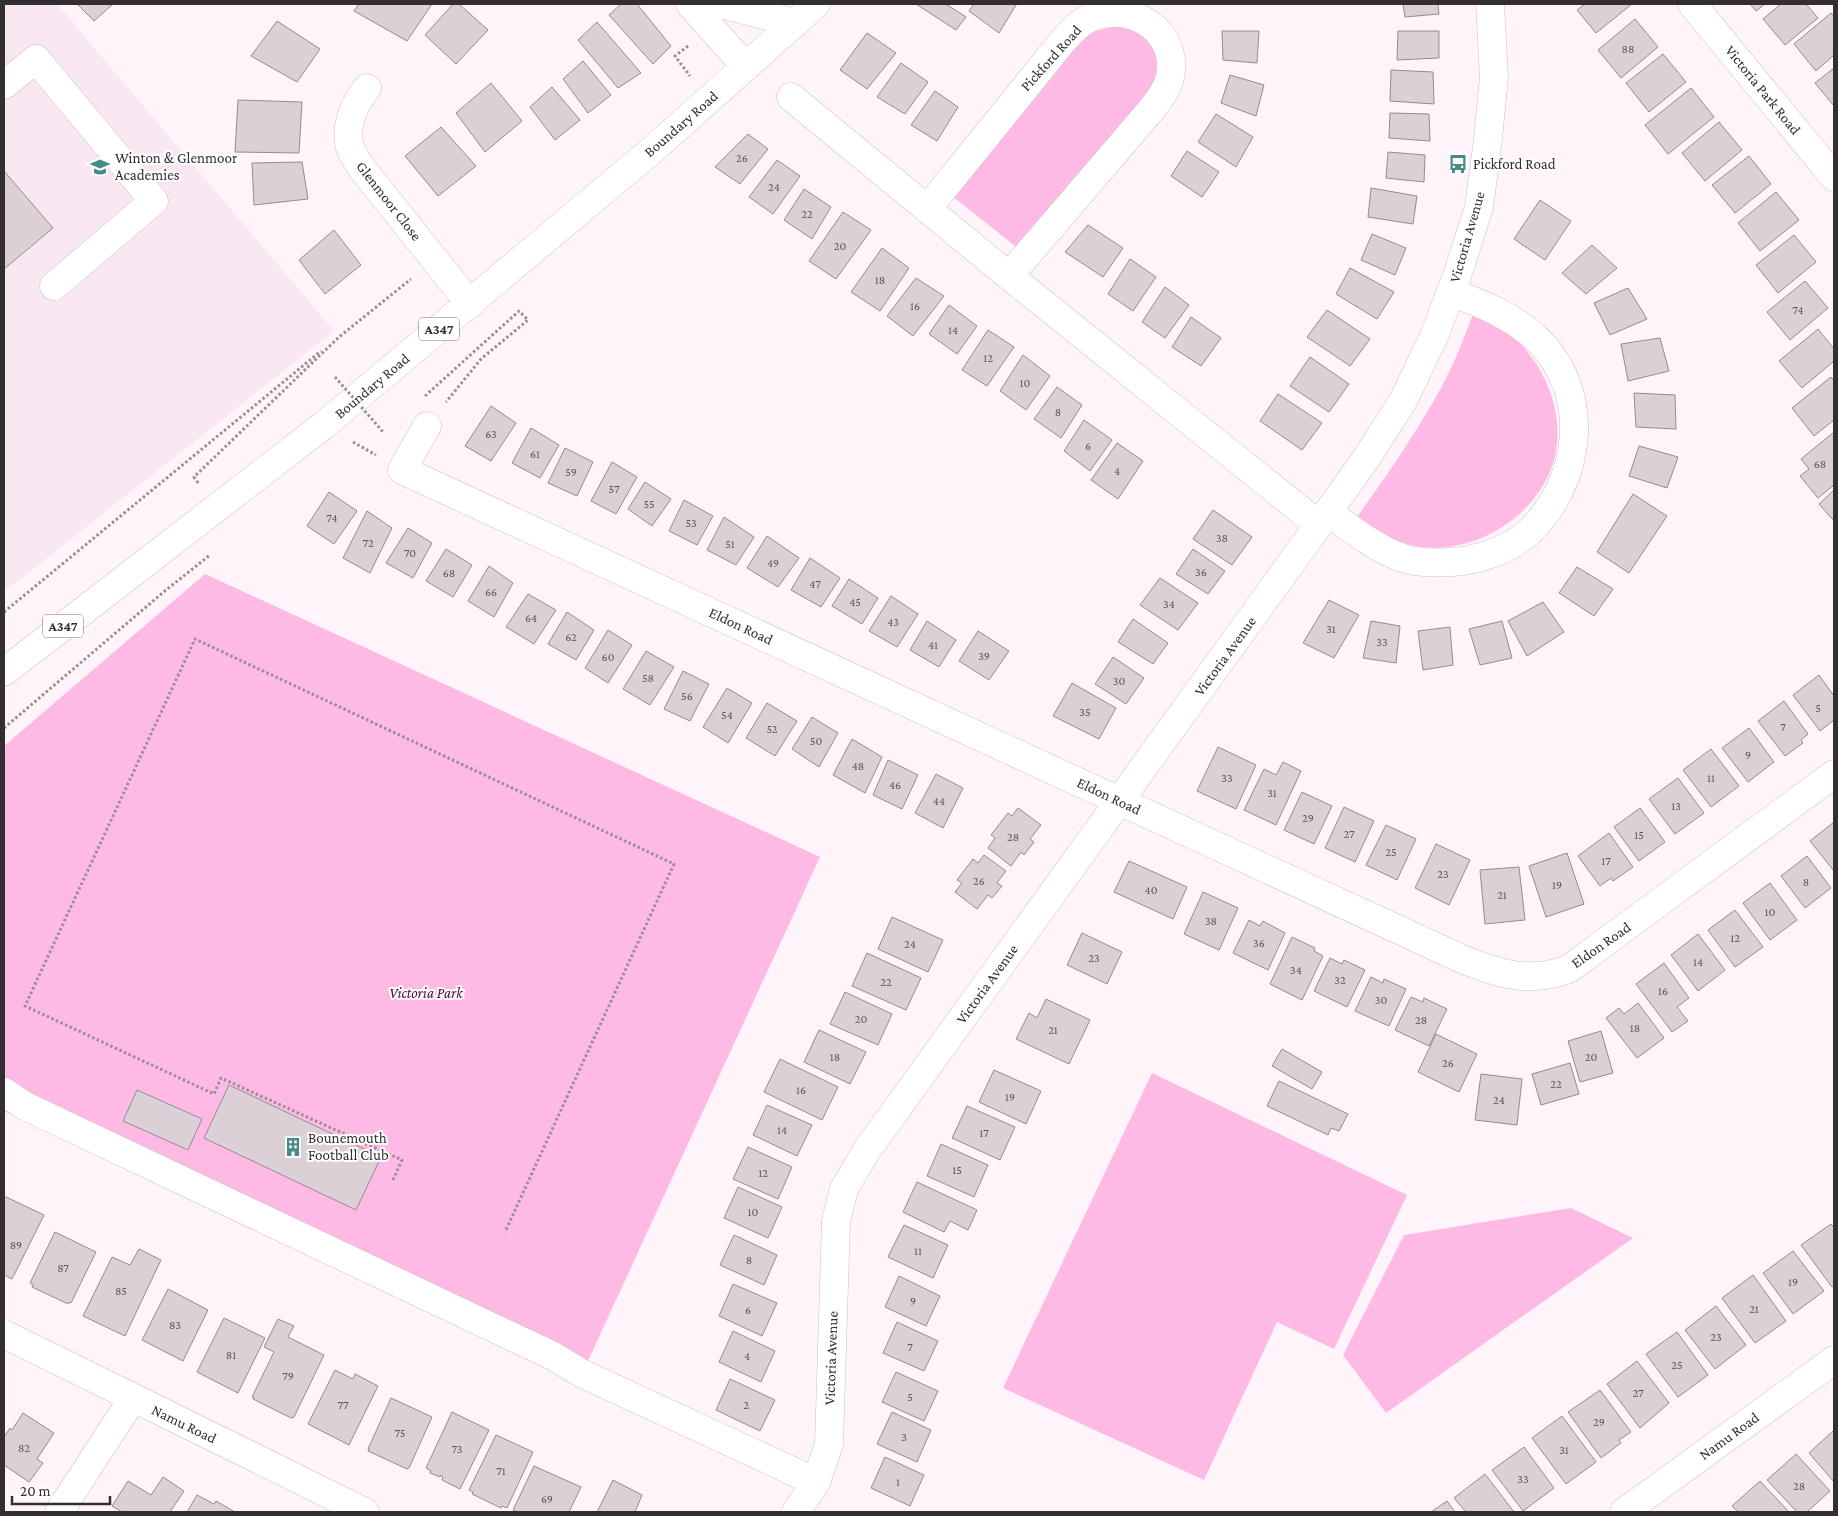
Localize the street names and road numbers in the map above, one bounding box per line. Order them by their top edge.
street label: Pickford Road [1017,22,1085,94]
street label: Victoria Park Road [1722,42,1804,138]
street label: Boundary Road [641,88,722,161]
street label: Glenmoor Close [353,158,425,244]
street label: Victoria Avenue [1446,189,1488,284]
road number: A347 [419,318,459,340]
street label: Boundary Road [332,350,413,422]
street label: Eldon Road [706,604,776,648]
street label: Victoria Avenue [1191,613,1259,699]
road number: A347 [43,614,83,638]
street label: Eldon Road [1074,774,1144,818]
street label: Eldon Road [1568,919,1634,971]
street label: Victoria Avenue [953,941,1021,1027]
street label: Victoria Avenue [821,1310,841,1405]
street label: Namu Road [149,1401,219,1447]
street label: Namu Road [1696,1409,1762,1463]

